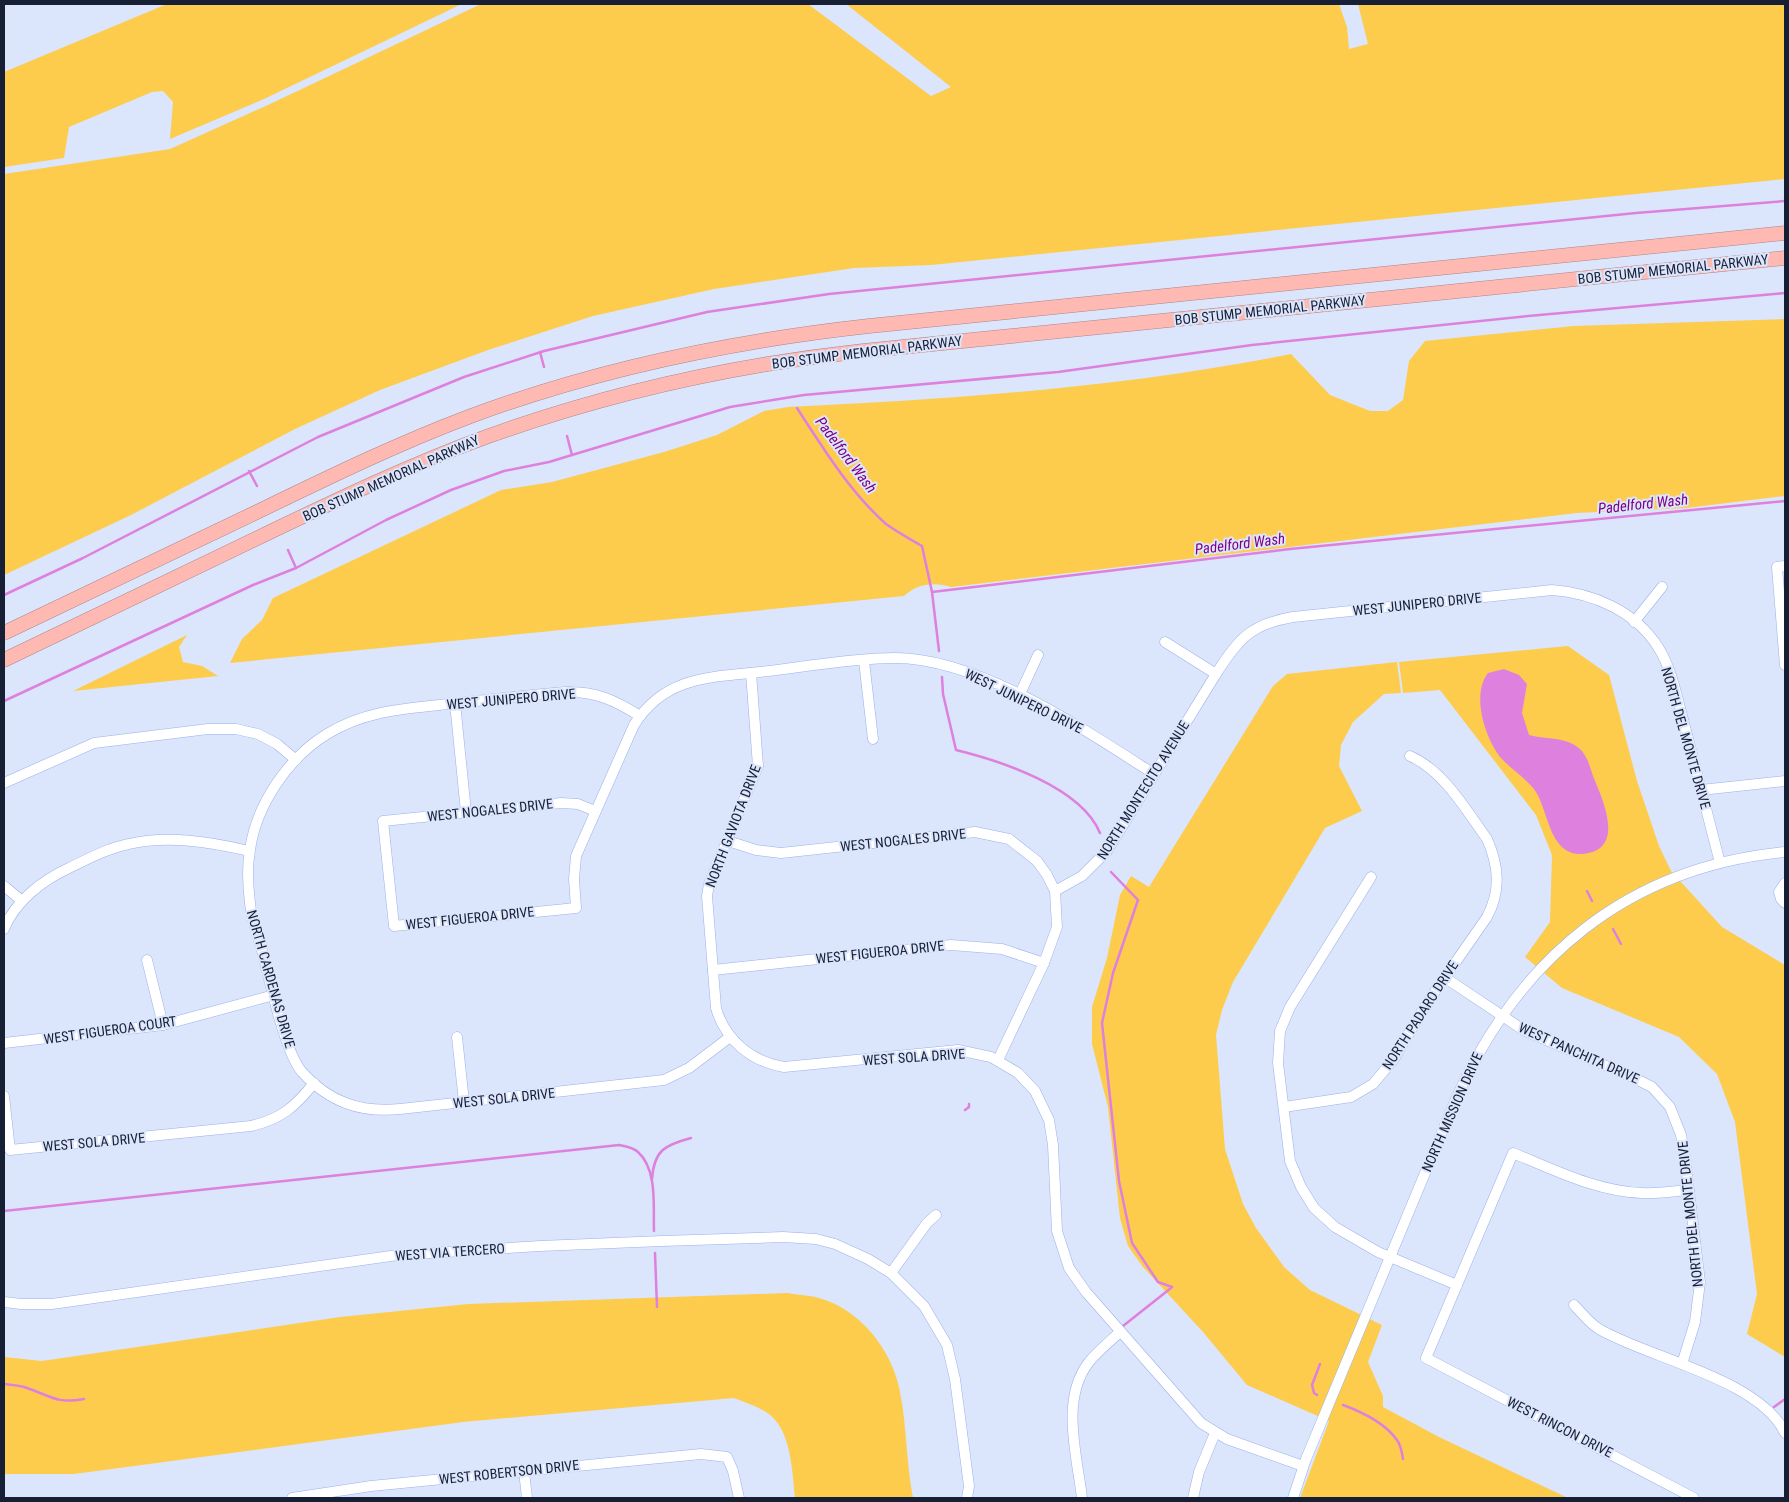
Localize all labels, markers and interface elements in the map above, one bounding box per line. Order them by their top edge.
street label: BOB STUMP MEMORIAL PARKWAY [1577,251,1770,287]
street label: BOB STUMP MEMORIAL PARKWAY [1174,292,1367,328]
street label: BOB STUMP MEMORIAL PARKWAY [771,332,964,372]
water label: Padelford Wash [812,413,880,497]
street label: BOB STUMP MEMORIAL PARKWAY [300,431,482,524]
water label: Padelford Wash [1597,490,1689,518]
water label: Padelford Wash [1194,530,1286,558]
street label: WEST JUNIPERO DRIVE [1352,589,1482,619]
street label: WEST JUNIPERO DRIVE [962,665,1086,737]
street label: NORTH DEL MONTE DRIVE [1658,665,1714,811]
street label: WEST JUNIPERO DRIVE [446,685,576,713]
street label: NORTH MONTECITO AVENUE [1094,718,1192,862]
street label: NORTH GAVIOTA DRIVE [702,762,764,890]
street label: WEST NOGALES DRIVE [426,795,554,825]
street label: WEST NOGALES DRIVE [839,825,967,855]
street label: WEST FIGUEROA DRIVE [405,903,535,933]
street label: NORTH CARDENAS DRIVE [244,908,298,1050]
street label: WEST FIGUEROA DRIVE [815,937,945,967]
street label: NORTH PADARO DRIVE [1379,957,1461,1073]
street label: WEST FIGUEROA COURT [43,1013,177,1047]
street label: WEST PANCHITA DRIVE [1516,1019,1642,1087]
street label: WEST SOLA DRIVE [862,1045,966,1069]
street label: NORTH MISSION DRIVE [1418,1050,1486,1174]
street label: WEST SOLA DRIVE [452,1085,556,1111]
street label: WEST SOLA DRIVE [42,1130,146,1154]
street label: NORTH DEL MONTE DRIVE [1674,1140,1706,1288]
street label: WEST VIA TERCERO [395,1240,505,1264]
street label: WEST RINCON DRIVE [1504,1393,1616,1461]
street label: WEST ROBERTSON DRIVE [438,1457,580,1487]

